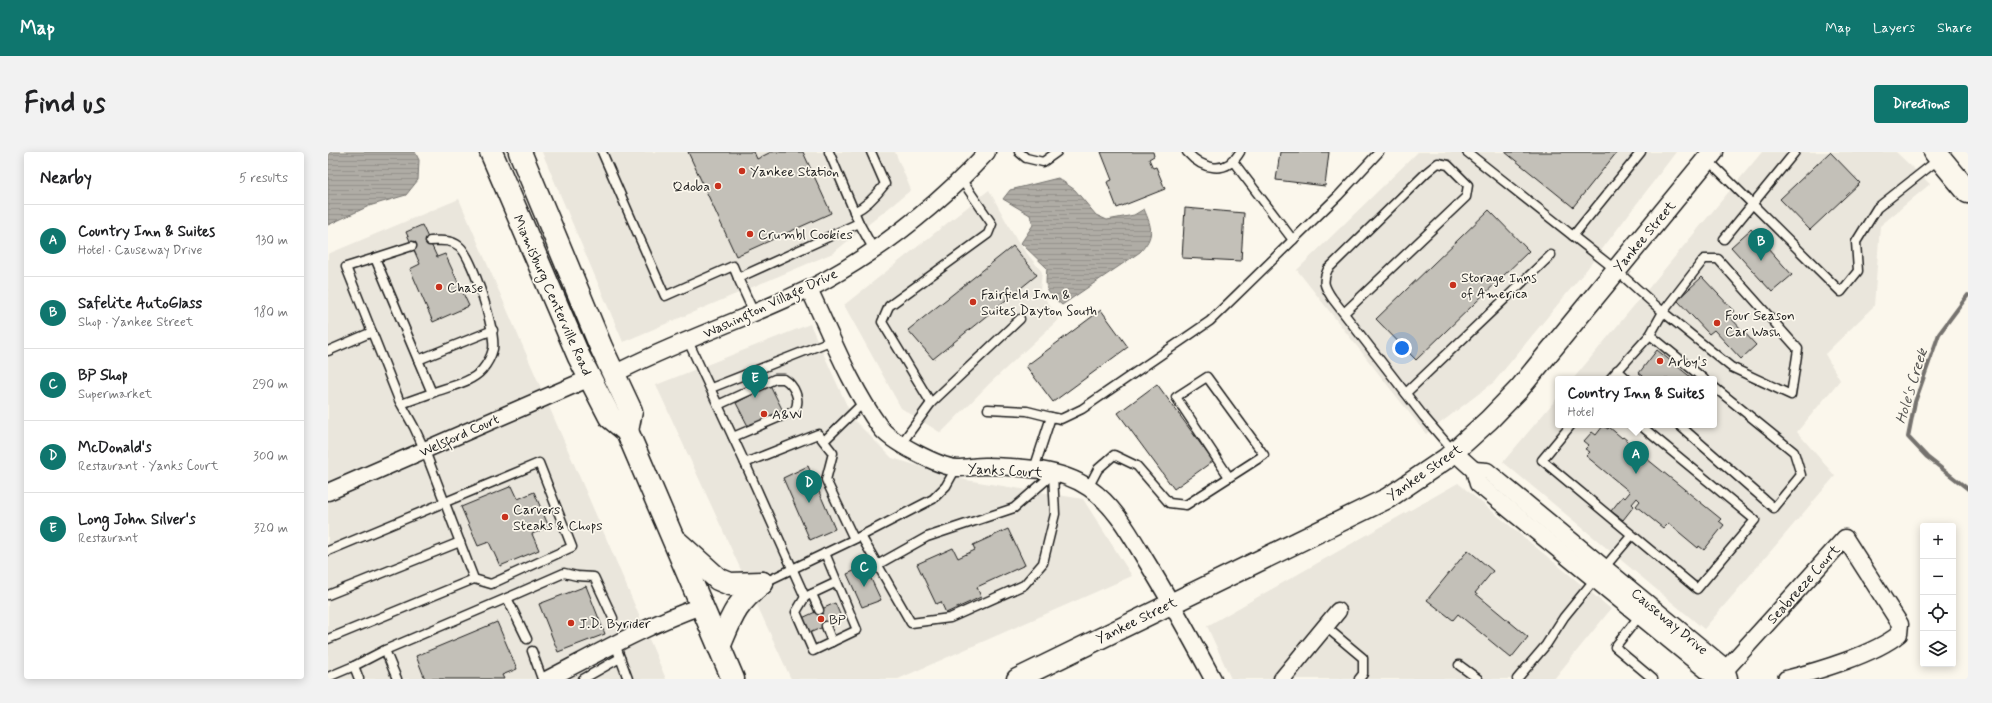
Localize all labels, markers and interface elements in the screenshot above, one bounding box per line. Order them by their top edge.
text: Map [20,16,55,41]
text: Map [1825,19,1851,37]
text: Layers [1873,19,1915,37]
text: Share [1937,19,1972,37]
button: Directions [1874,85,1968,123]
text: Find us [24,86,105,123]
place label: Yankee Station [750,163,839,181]
marker: Yankee Station [737,166,747,176]
text: Nearby [40,167,92,189]
text: 5 results [239,170,288,187]
place label: Qdoba [673,178,710,196]
marker: Qdoba [713,181,723,191]
street label: Yankee Street [1610,197,1680,276]
street label: Miamisburg Centerville Road [508,212,596,379]
text: Country Inn & Suites [78,222,215,242]
place label: Crumbl Cookies [758,226,853,244]
pin: B [1748,228,1774,261]
marker: Crumbl Cookies [745,229,755,239]
text: A [49,232,57,249]
text: 130 m [255,232,288,249]
text: Hotel · Causeway Drive [78,242,202,259]
street label: Washington Village Drive [700,265,841,345]
place label: Storage Inns of America [1461,269,1537,303]
place label: Chase [447,279,483,297]
marker: Storage Inns of America [1448,280,1458,290]
marker: Chase [434,282,444,292]
place label: Fairfield Inn & Suites Dayton South [981,286,1097,320]
text: Safelite AutoGlass [78,294,202,314]
marker: Fairfield Inn & Suites Dayton South [968,297,978,307]
text: B [49,304,57,321]
text: 180 m [253,304,288,321]
place label: Four Season Car Wash [1725,307,1795,341]
text: Shop · Yankee Street [78,314,193,331]
marker: Four Season Car Wash [1712,318,1722,328]
your location [1392,338,1412,358]
water label: Hole's Creek [1891,345,1933,426]
place label: Arby's [1668,353,1707,371]
marker: Arby's [1655,356,1665,366]
pin: E [742,365,768,398]
text: BP Shop [78,366,128,386]
text: C [48,376,58,393]
text: 290 m [252,376,288,393]
popup [1555,376,1717,428]
text: Country Inn & Suites [1567,384,1705,404]
text: Supermarket [78,386,152,403]
text: Hotel [1567,404,1594,421]
place label: A&W [772,406,802,424]
marker: A&W [759,409,769,419]
street label: Welsford Court [417,410,503,463]
text: McDonald's [78,438,152,458]
street label: Yankee Street [1383,440,1466,505]
pin: A [1623,441,1649,474]
text: D [49,448,57,465]
text: 300 m [253,448,288,465]
text: Restaurant · Yanks Court [78,458,218,475]
street label: Yanks Court [967,460,1044,482]
pin: D [796,470,822,503]
place label: Carvers Steaks & Chops [513,501,603,535]
text: Long John Silver's [78,510,196,530]
marker: Carvers Steaks & Chops [500,512,510,522]
text: E [49,520,57,537]
text: 320 m [254,520,288,537]
map controls [1920,523,1956,667]
button: + [1920,523,1956,559]
text: Restaurant [78,530,138,547]
street label: Seabreeze Court [1763,541,1845,628]
pin: C [851,554,877,587]
button: − [1920,559,1956,595]
street label: Causeway Drive [1627,584,1711,659]
street label: Yankee Street [1093,593,1181,648]
button: locate [1920,595,1956,631]
place label: BP [829,611,846,629]
marker: BP [816,614,826,624]
place label: J.D. Byrider [579,615,651,633]
marker: J.D. Byrider [566,618,576,628]
button: layers [1920,631,1956,667]

